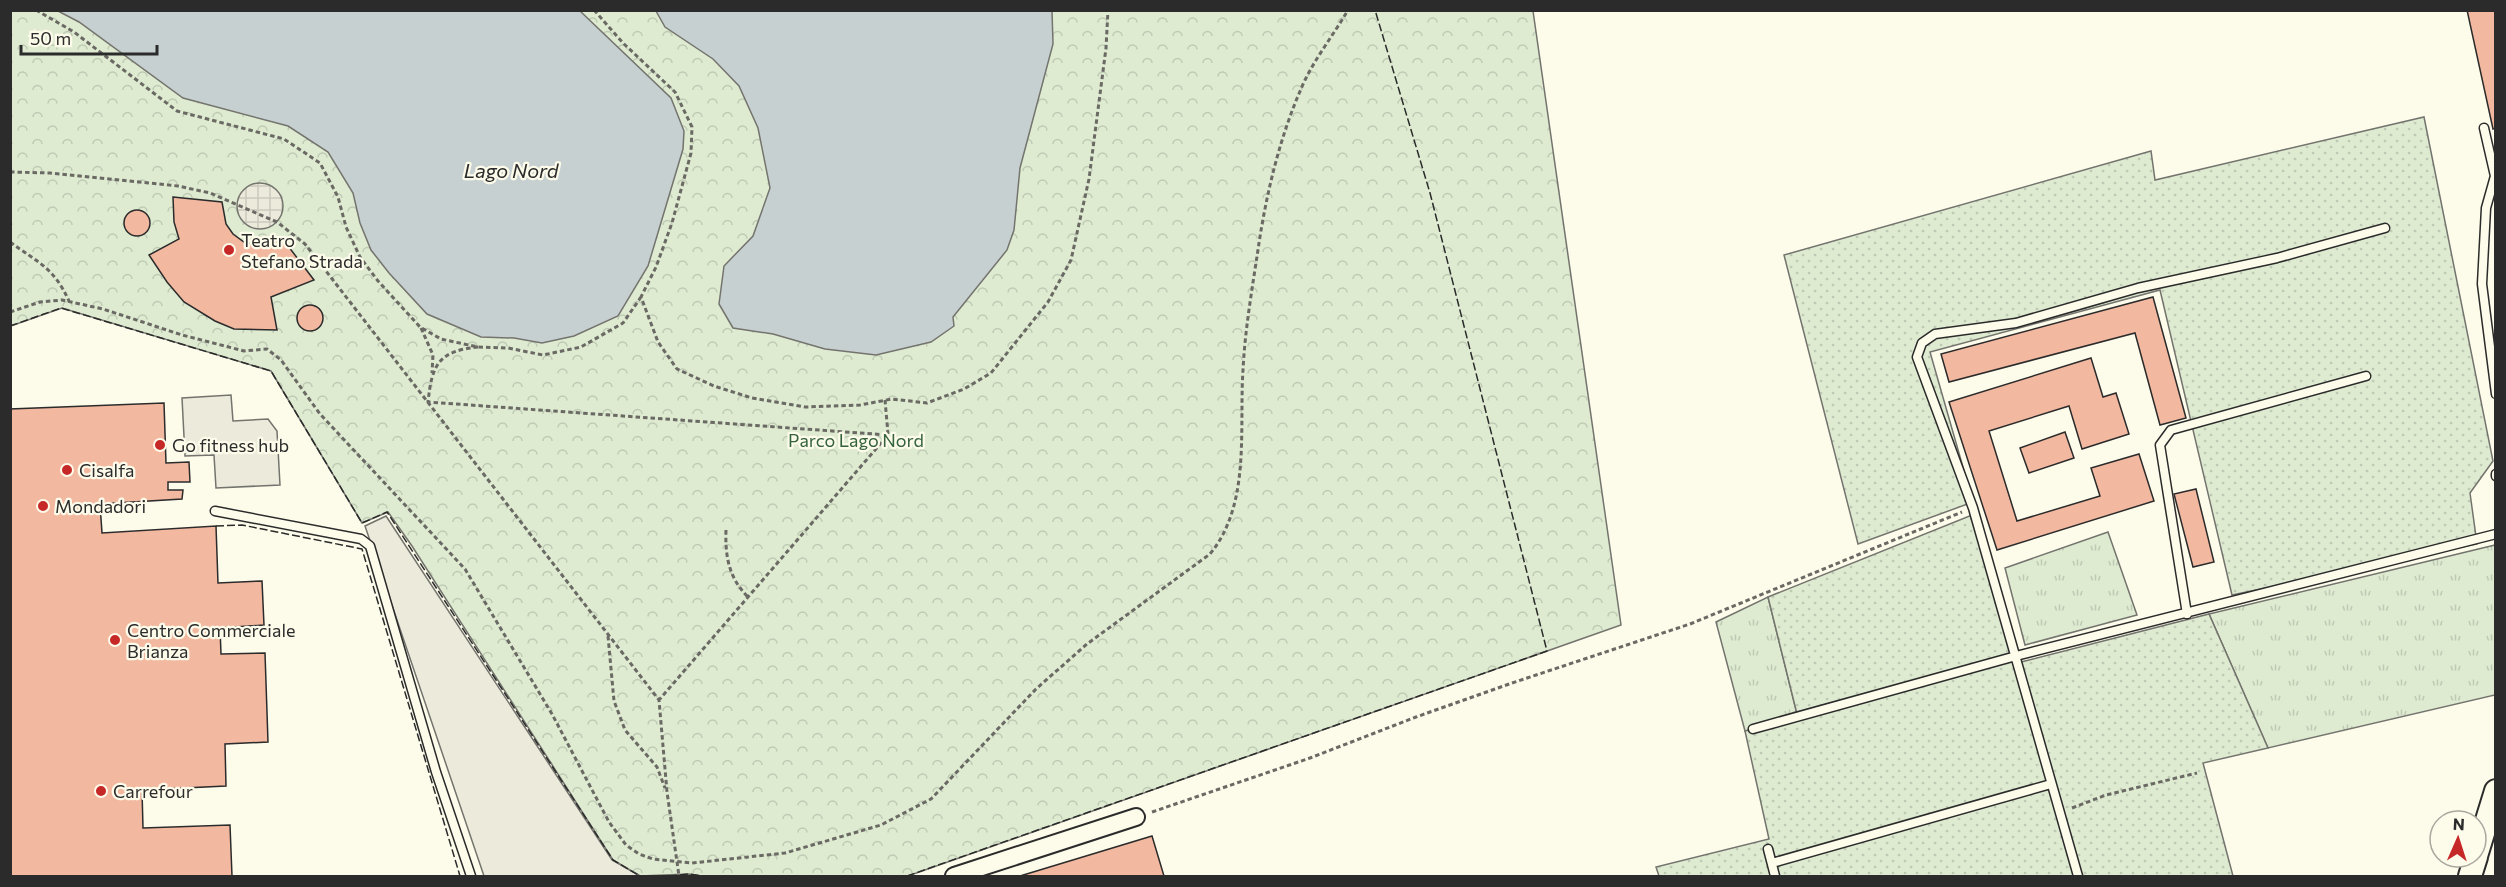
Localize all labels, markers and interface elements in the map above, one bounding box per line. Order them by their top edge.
scale bar [21,18,158,56]
text: 50 m [30,27,71,49]
water label: Lago Nord [464,158,560,182]
place label: Teatro Stefano Strada [241,229,363,272]
marker: Teatro Stefano Strada [222,243,236,257]
park label: Parco Lago Nord [788,429,924,451]
place label: Go fitness hub [172,434,289,456]
marker: Go fitness hub [153,438,167,452]
place label: Cisalfa [79,459,134,481]
marker: Cisalfa [60,463,74,477]
place label: Mondadori [55,495,146,517]
marker: Mondadori [36,499,50,513]
place label: Centro Commerciale Brianza [127,619,295,662]
marker: Centro Commerciale Brianza [108,633,122,647]
place label: Carrefour [113,780,193,802]
marker: Carrefour [94,784,108,798]
north arrow [2428,809,2488,869]
text: N [2452,814,2465,833]

